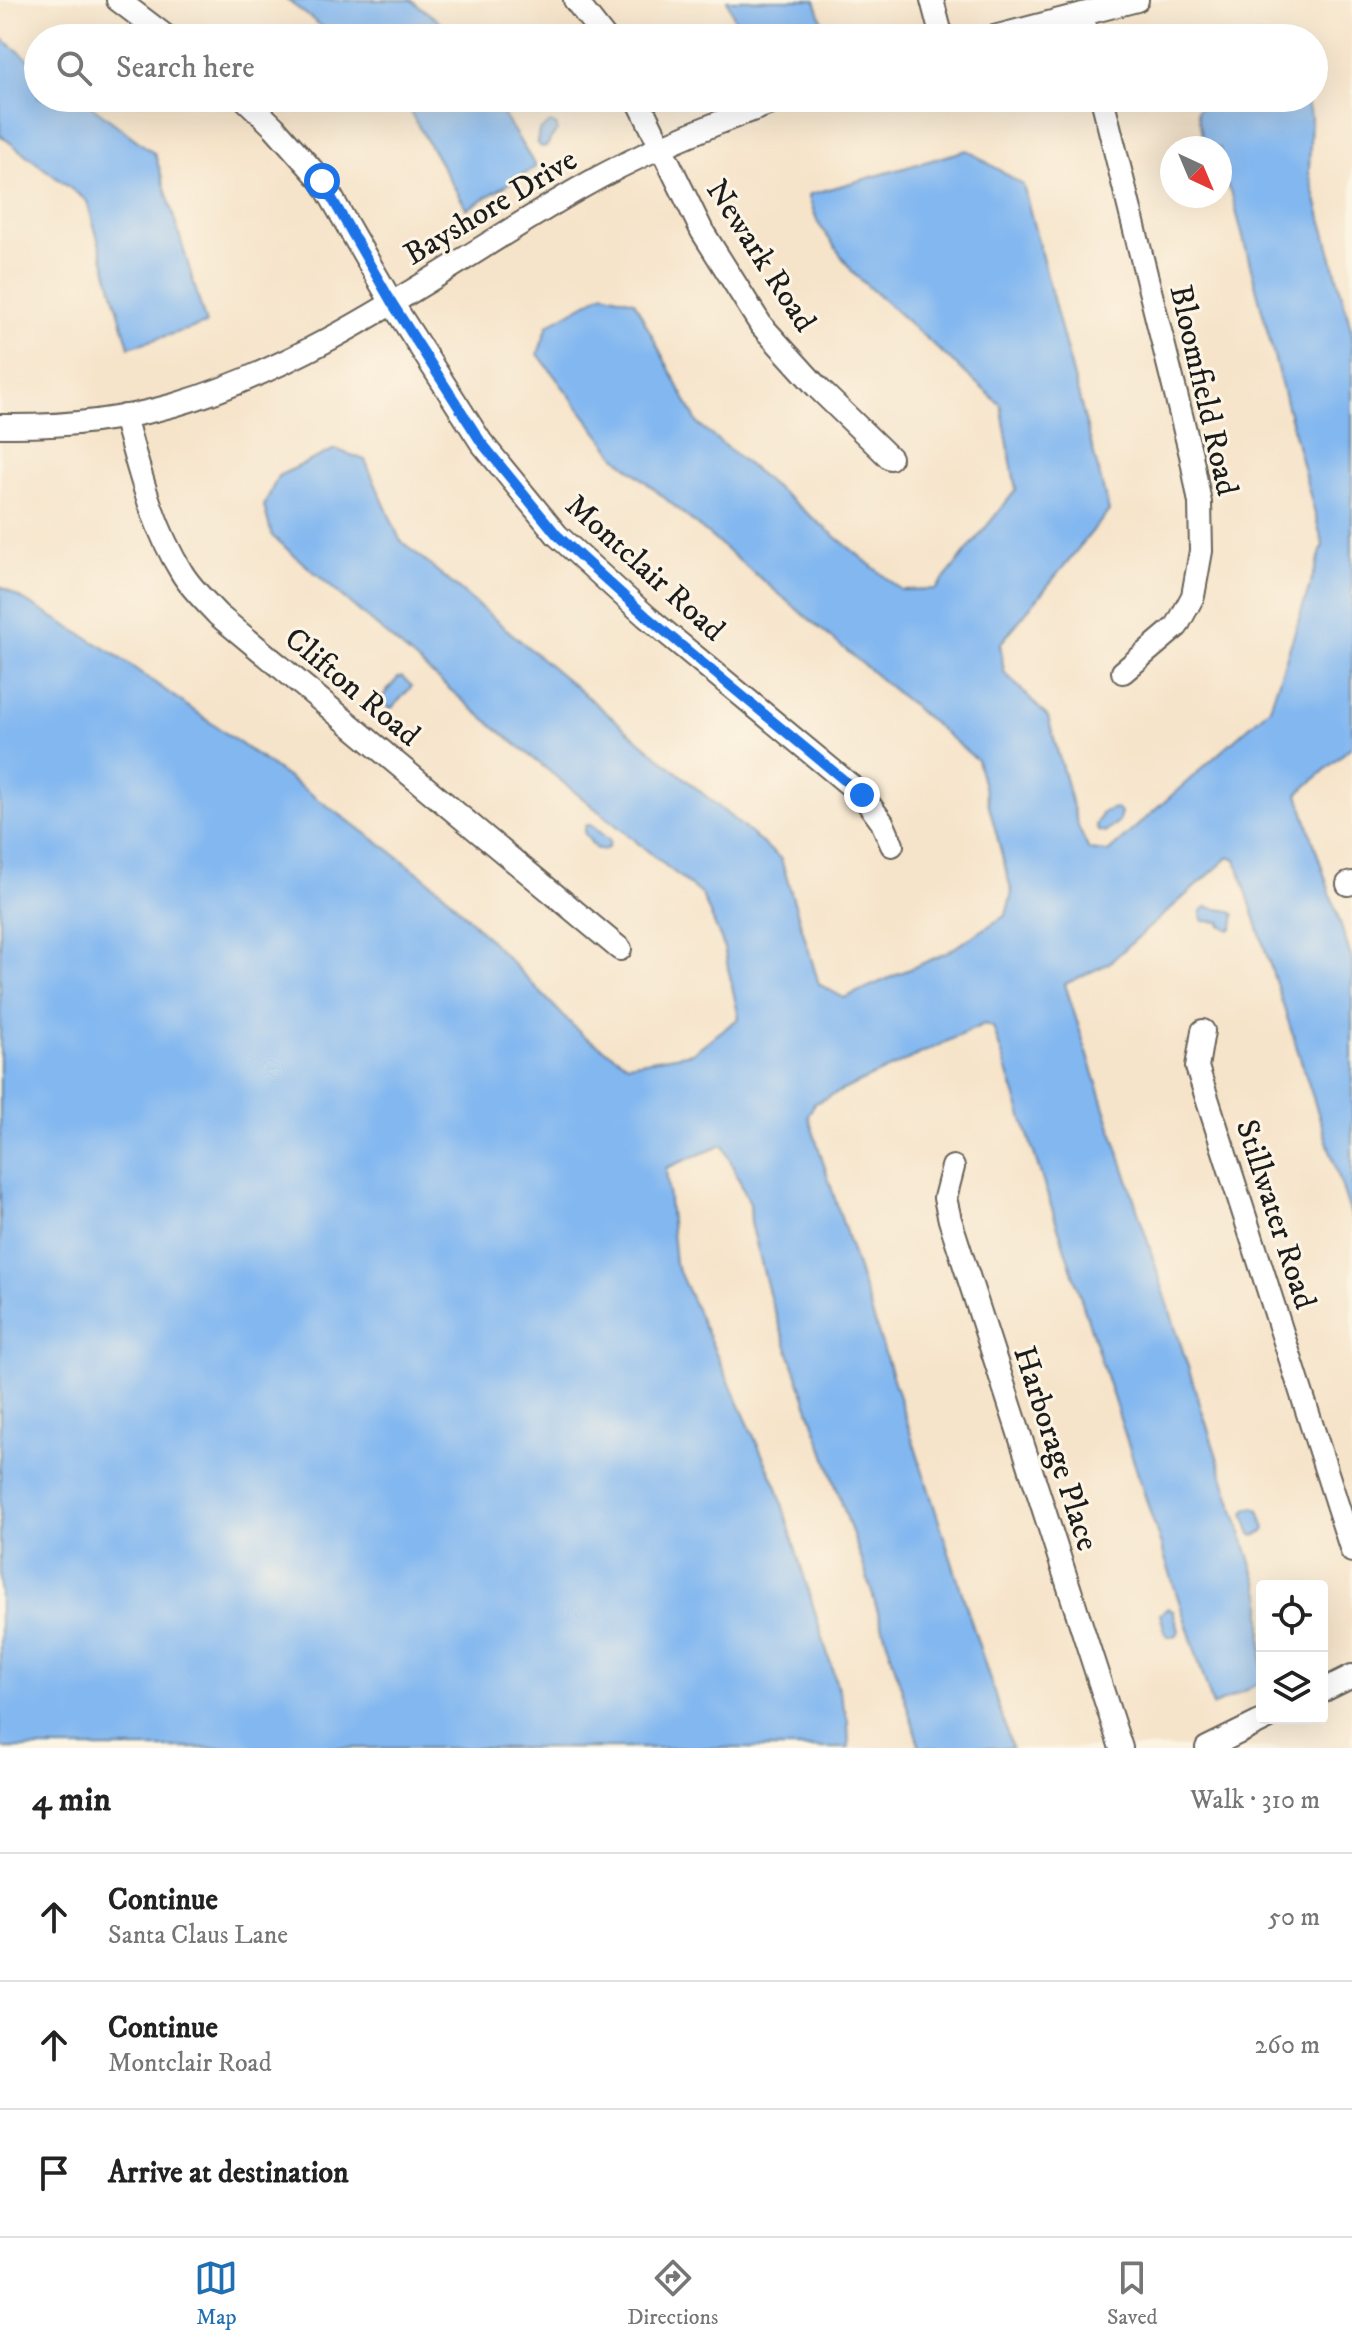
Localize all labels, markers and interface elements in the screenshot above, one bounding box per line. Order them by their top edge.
search box [24,24,1328,112]
icon: search [52,46,96,90]
text: Search here [116,50,255,87]
north arrow [1160,136,1232,208]
street label: Bayshore Drive [397,140,585,275]
route start [304,163,340,199]
street label: Newark Road [696,172,824,340]
street label: Bloomfield Road [1159,281,1247,500]
street label: Montclair Road [556,486,733,651]
street label: Clifton Road [276,619,428,756]
route end [844,777,880,813]
street label: Stillwater Road [1226,1115,1325,1314]
street label: Harborage Place [1003,1341,1107,1556]
map controls [1256,1580,1328,1724]
button: locate [1256,1580,1328,1652]
button: layers [1256,1652,1328,1724]
text: 4 min [32,1779,111,1821]
text: Walk · 310 m [1190,1784,1320,1817]
text: Continue [108,1882,218,1919]
icon: ahead [32,1895,76,1939]
text: 50 m [1268,1901,1320,1934]
text: Santa Claus Lane [108,1919,288,1952]
text: Continue [108,2010,218,2047]
icon: ahead [32,2023,76,2067]
text: 260 m [1255,2029,1320,2062]
text: Montclair Road [108,2047,272,2080]
icon: arrive [32,2151,76,2195]
text: Arrive at destination [108,2155,349,2192]
tab: Map [194,2256,238,2331]
tab: Directions [627,2256,718,2331]
tab: Saved [1107,2256,1158,2331]

